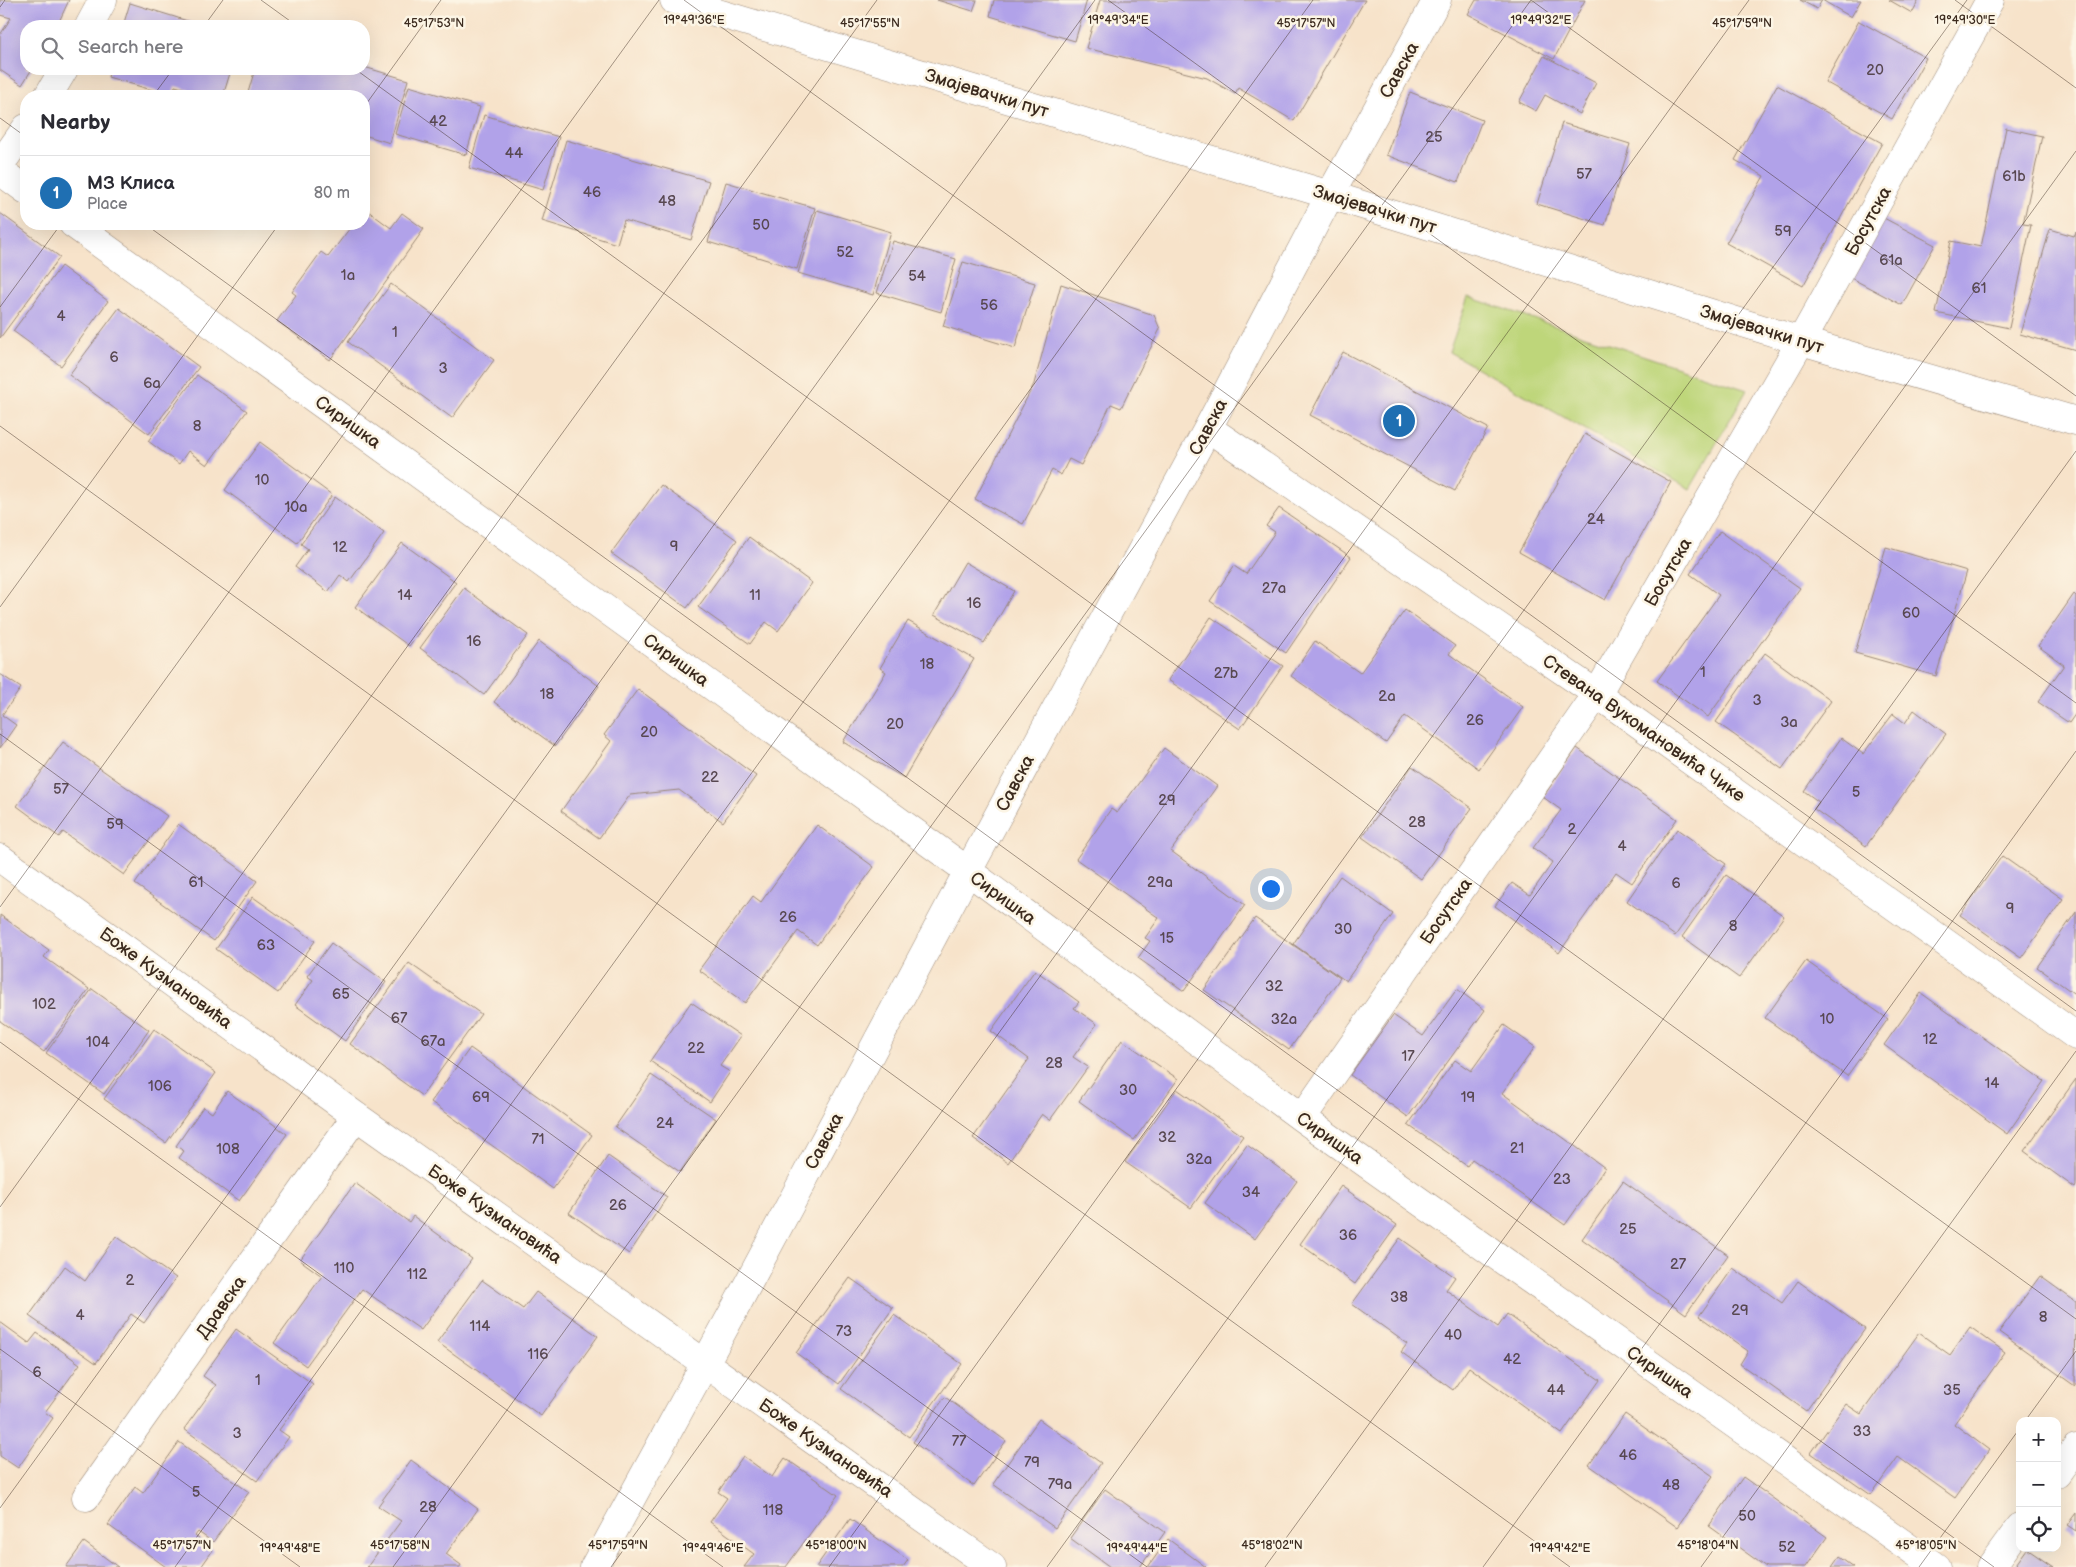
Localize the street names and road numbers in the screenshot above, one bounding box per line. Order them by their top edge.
street label: Савска [1375,38,1424,102]
street label: Змајевачки пут [923,65,1052,122]
street label: Змајевачки пут [1311,181,1440,238]
street label: Босутска [1841,183,1896,259]
street label: Змајевачки пут [1698,301,1827,358]
street label: Сиришка [311,392,385,454]
street label: Савска [1185,395,1232,459]
street label: Босутска [1640,534,1697,610]
street label: Сиришка [639,630,713,692]
street label: Стевана Вукомановића Чике [1538,650,1749,807]
street label: Савска [992,751,1039,815]
street label: Сиришка [966,868,1040,930]
street label: Босутска [1416,874,1477,948]
street label: Боже Кузмановића [95,923,236,1034]
street label: Сиришка [1292,1108,1367,1169]
street label: Савска [801,1109,848,1173]
street label: Боже Кузмановића [424,1160,566,1269]
street label: Дравска [192,1272,251,1343]
street label: Сиришка [1622,1342,1697,1403]
street label: Боже Кузмановића [755,1394,897,1503]

